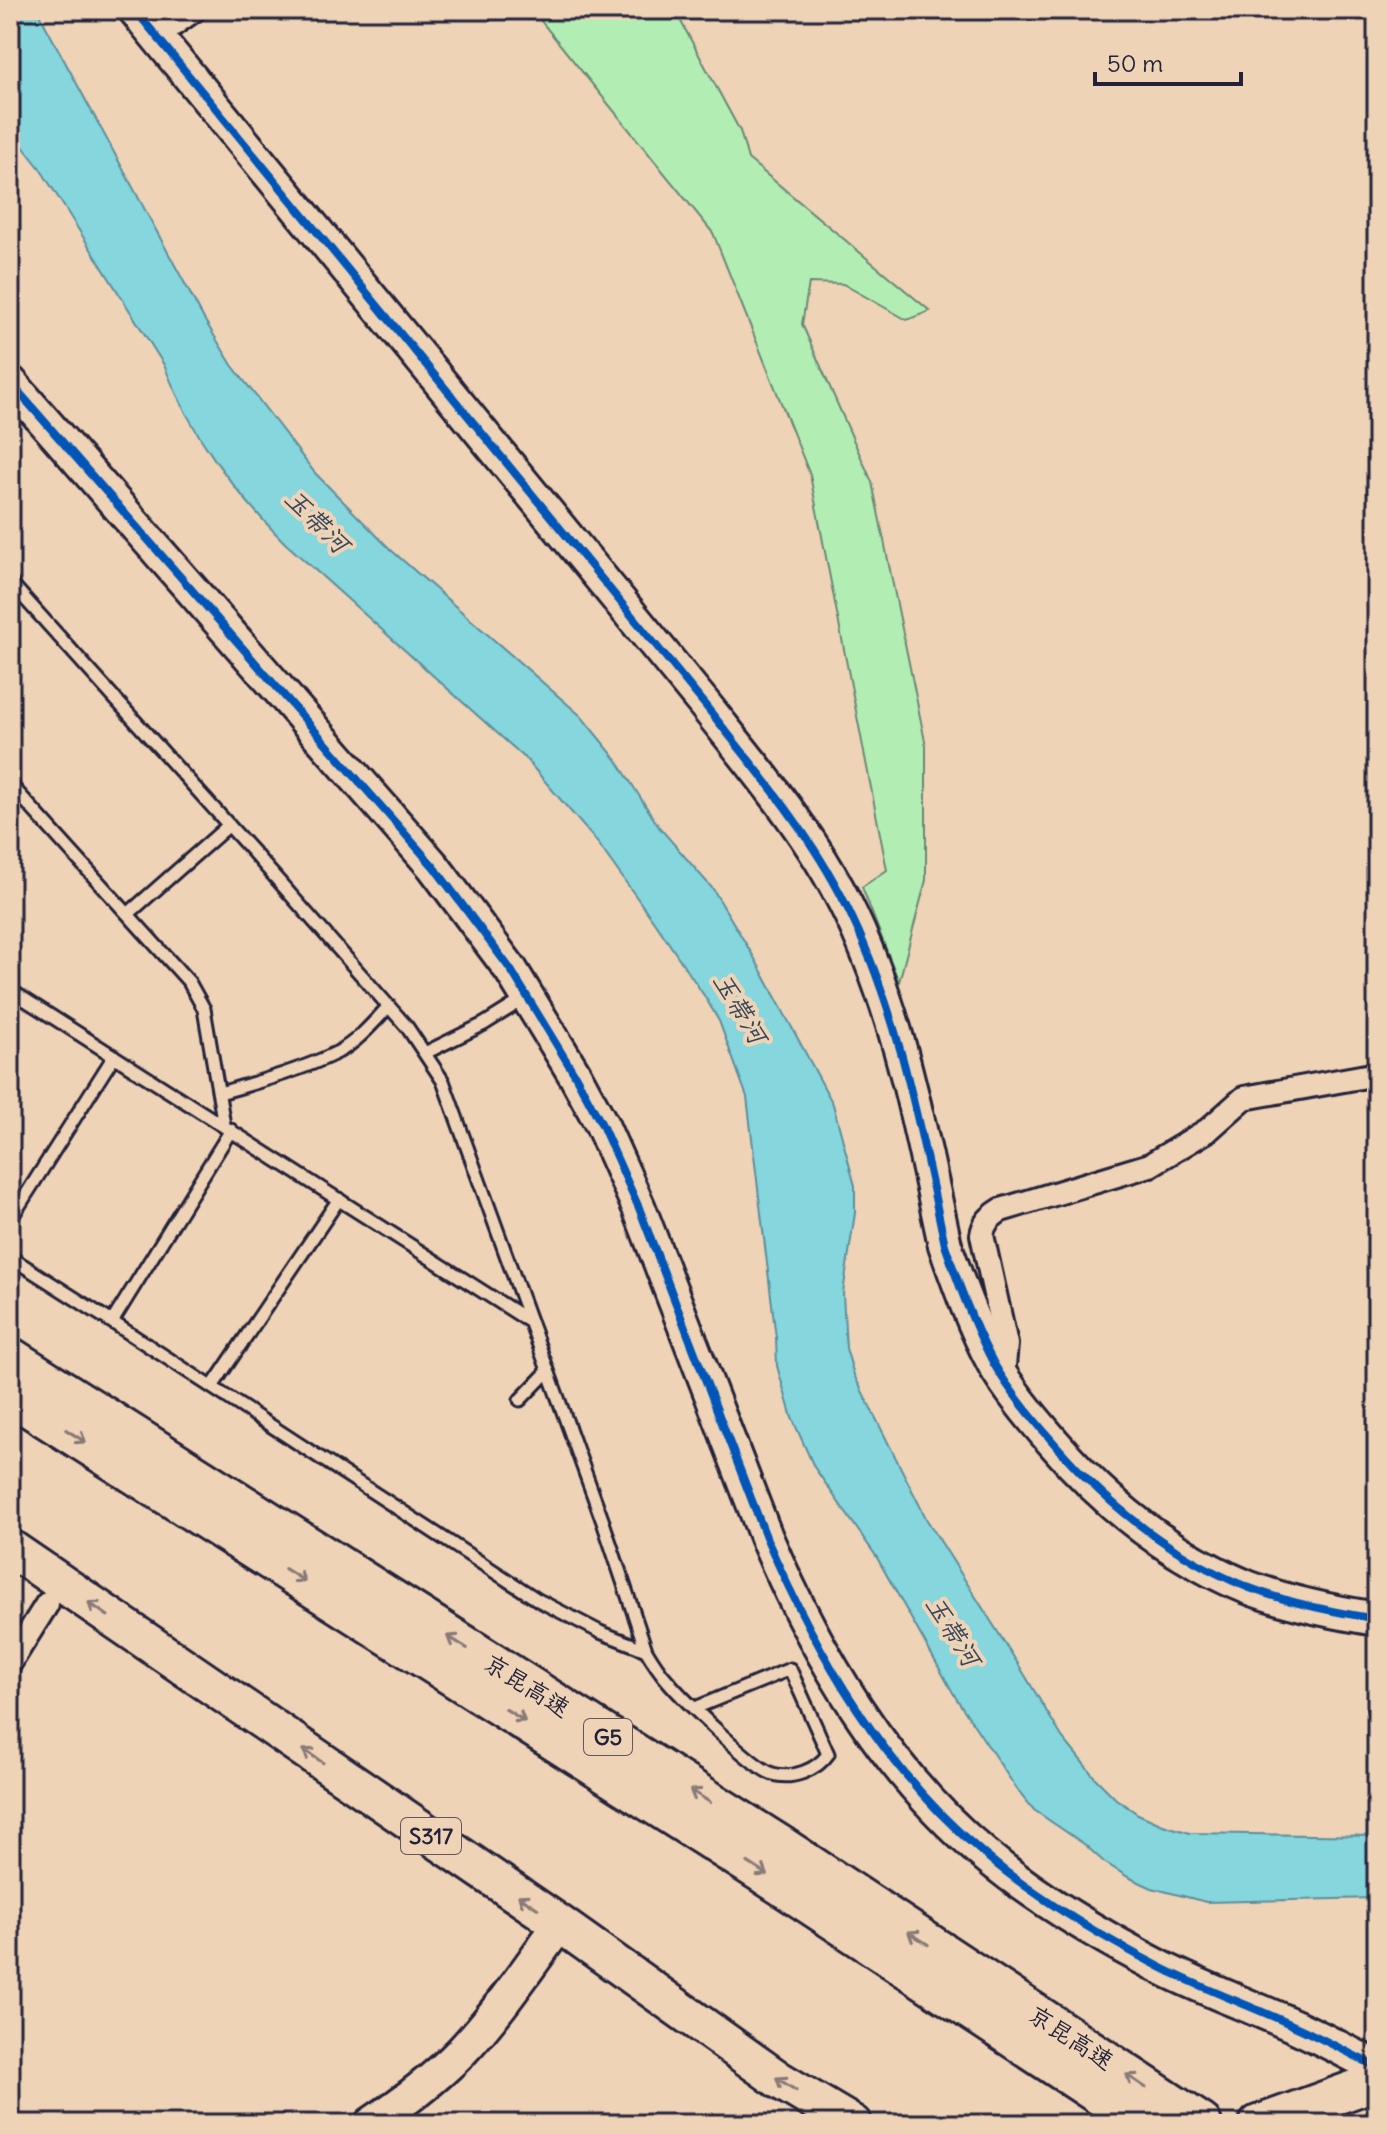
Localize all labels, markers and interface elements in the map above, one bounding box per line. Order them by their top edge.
scale bar [1095,36,1241,86]
text: 50 m [1107,48,1163,78]
water label: 玉带河 [278,481,359,563]
water label: 玉带河 [706,966,777,1053]
one-way arrow [64,1428,87,1444]
one-way arrow [283,1568,306,1584]
water label: 玉带河 [919,1589,990,1676]
one-way arrow [88,1601,110,1617]
one-way arrow [446,1633,469,1649]
street label: 京昆高速 [479,1647,576,1723]
one-way arrow [503,1706,525,1723]
road number: G5 [584,1719,632,1755]
one-way arrow [302,1748,324,1764]
one-way arrow [690,1788,712,1805]
road number: S317 [401,1818,461,1854]
one-way arrow [746,1862,769,1878]
one-way arrow [517,1894,539,1910]
one-way arrow [908,1929,930,1946]
street label: 京昆高速 [1023,1998,1120,2076]
one-way arrow [1125,2073,1147,2089]
one-way arrow [775,2075,798,2091]

